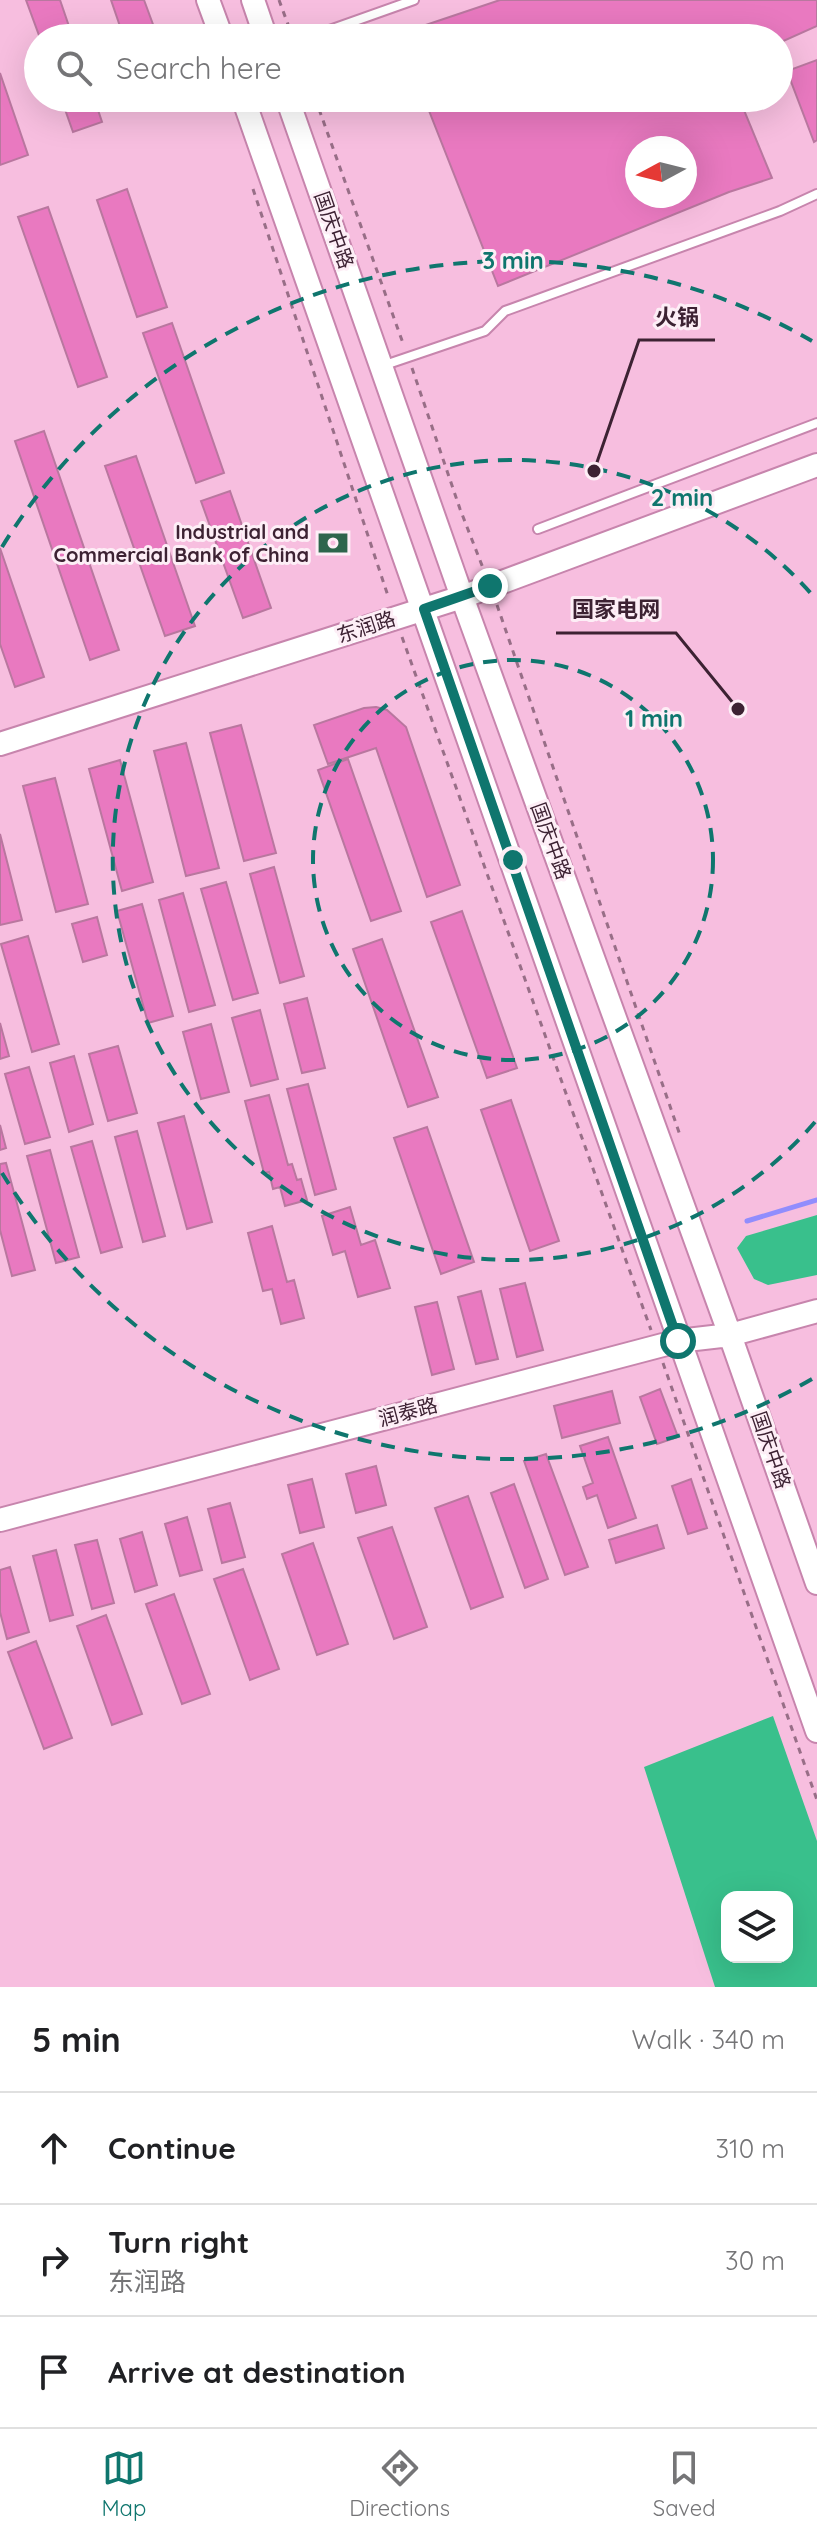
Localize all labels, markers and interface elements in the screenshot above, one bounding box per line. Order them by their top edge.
search box [24,24,793,112]
icon: search [52,46,96,90]
text: Search here [116,49,282,87]
north arrow [625,136,697,208]
street label: 国庆中路 [310,188,359,272]
text: 3 min [482,245,544,275]
callout: 火锅 [639,294,715,340]
text: 火锅 [655,303,699,331]
text: 2 min [651,482,713,512]
place label: Industrial and Commercial Bank of China [54,519,309,567]
bank icon: Industrial and Commercial Bank of China [316,526,350,560]
route end [472,568,508,604]
callout: 国家电网 [556,587,676,633]
text: 国家电网 [572,595,660,623]
street label: 东润路 [333,605,398,648]
text: 1 min [625,703,683,733]
street label: 国庆中路 [526,799,577,883]
centre of rings [499,846,527,874]
route start [660,1323,696,1359]
street label: 润泰路 [376,1392,440,1431]
street label: 国庆中路 [747,1408,796,1492]
map controls [721,1891,793,1963]
button: layers [721,1891,793,1963]
text: 5 min [32,2018,121,2061]
text: Walk · 340 m [632,2023,785,2056]
icon: ahead [32,2126,76,2170]
text: Continue [108,2129,236,2167]
text: 310 m [715,2132,785,2165]
text: Turn right [108,2223,249,2261]
icon: right [32,2238,76,2282]
text: 30 m [725,2244,785,2277]
text: 东润路 [108,2265,186,2298]
icon: arrive [32,2350,76,2394]
text: Arrive at destination [108,2353,406,2391]
tab: Map [101,2446,146,2522]
tab: Directions [349,2446,450,2522]
tab: Saved [653,2446,716,2522]

